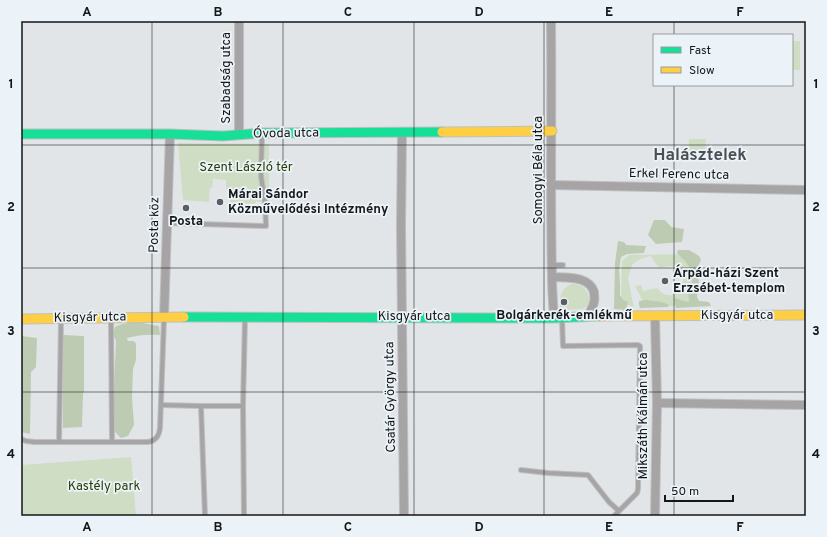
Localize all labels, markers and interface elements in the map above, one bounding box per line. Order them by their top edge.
text: A [82,5,92,21]
text: B [214,5,223,21]
text: C [344,5,352,21]
text: D [474,5,484,21]
text: E [605,5,613,21]
text: F [736,5,744,21]
street label: Szabadság utca [219,32,235,124]
legend [653,34,793,86]
text: Fast [689,43,711,59]
text: Slow [689,63,715,79]
text: 1 [8,77,14,93]
text: 1 [813,77,819,93]
street label: Somogyi Béla utca [531,116,547,224]
street label: Óvoda utca [253,123,319,143]
district label: Halásztelek [653,145,747,167]
park label: Szent László tér [199,160,293,176]
street label: Erkel Ferenc utca [629,166,729,184]
place label: Márai Sándor Közművelődési Intézmény [228,187,389,218]
street label: Posta köz [147,197,163,253]
marker: Márai Sándor Közművelődési Intézmény [215,197,225,207]
text: 2 [7,200,15,216]
text: 2 [812,200,820,216]
marker: Posta [181,203,191,213]
place label: Posta [169,214,203,230]
place label: Árpád-házi Szent Erzsébet-templom [673,264,785,297]
marker: Árpád-házi Szent Erzsébet-templom [660,276,670,286]
marker: Bolgárkerék-emlékmű [559,297,569,307]
place label: Bolgárkerék-emlékmű [496,308,632,324]
street label: Kisgyár utca [701,308,773,324]
street label: Kisgyár utca [54,309,126,327]
street label: Kisgyár utca [378,309,450,325]
text: 3 [7,324,15,340]
text: 3 [812,324,820,340]
street label: Csatár György utca [382,341,400,453]
street label: Mikszáth Kálmán utca [636,352,652,480]
text: 4 [7,447,15,463]
text: 4 [812,447,820,463]
scale bar [665,477,733,503]
park label: Kastély park [68,479,140,495]
text: 50 m [671,484,699,500]
text: A [82,520,92,536]
text: B [214,520,223,536]
text: C [344,520,352,536]
text: D [474,520,484,536]
text: E [605,520,613,536]
text: F [736,520,744,536]

